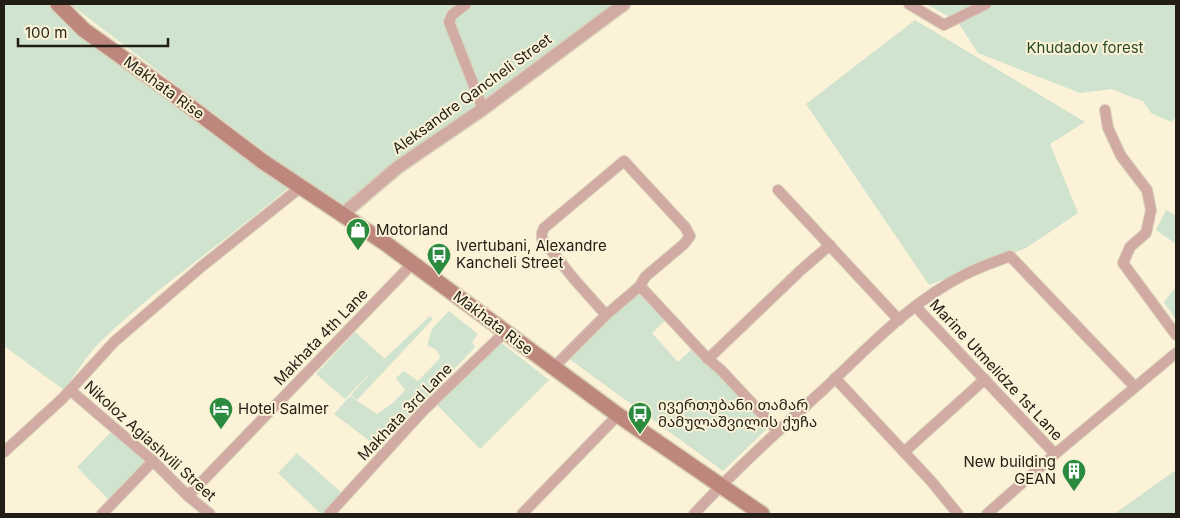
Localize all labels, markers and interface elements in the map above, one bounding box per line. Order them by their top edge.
scale bar [18,15,168,47]
text: 100 m [25,23,67,42]
street label: Aleksandre Qancheli Street [388,29,555,158]
park label: Khudadov forest [1026,38,1144,57]
street label: Makhata Rise [120,52,208,123]
shop icon: Motorland [345,217,371,251]
place label: Motorland [376,220,448,239]
place label: Ivertubani, Alexandre Kancheli Street [456,236,607,272]
bus stop icon: Ivertubani, Alexandre Kancheli Street [426,242,452,276]
street label: Makhata 4th Lane [270,284,372,389]
street label: Makhata Rise [450,286,537,359]
street label: Marine Utmelidze 1st Lane [926,295,1067,444]
street label: Makhata 3rd Lane [353,359,456,464]
street label: Nikoloz Agiashvili Street [81,376,220,505]
place label: ივერთუბანი თამარ მამულაშვილის ქუჩა [658,395,817,431]
hotel icon: Hotel Salmer [208,396,234,430]
place label: Hotel Salmer [238,399,329,418]
bus stop icon: ივერთუბანი თამარ მამულაშვილის ქუჩა [627,401,653,435]
place label: New building GEAN [964,452,1056,488]
building icon: New building GEAN [1061,458,1087,492]

